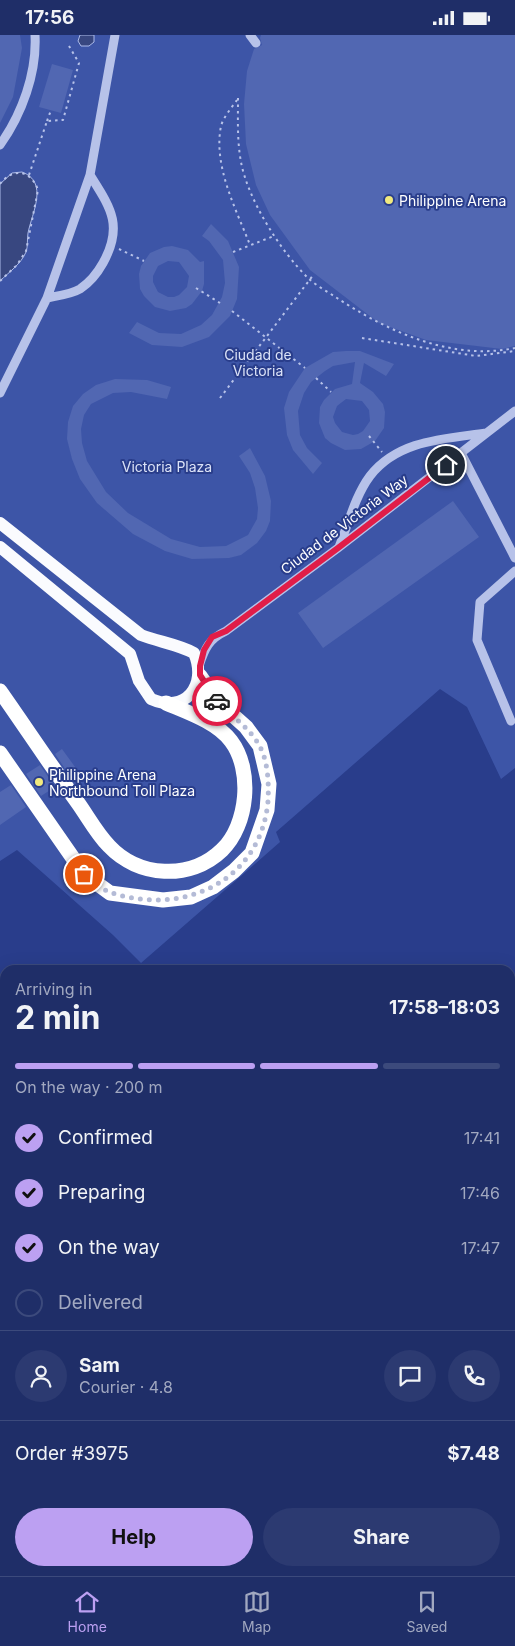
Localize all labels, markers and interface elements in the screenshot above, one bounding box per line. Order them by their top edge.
text: 17:56 [25,6,74,29]
place label: Philippine Arena [399,192,506,209]
marker: Philippine Arena [383,194,395,206]
park label: Ciudad de Victoria [224,346,292,379]
pin [425,444,467,486]
icon: home [432,451,460,479]
park label: Victoria Plaza [122,458,212,475]
street label: Ciudad de Victoria Way [277,471,411,577]
courier [192,676,242,726]
icon: car [203,687,231,715]
place label: Philippine Arena Northbound Toll Plaza [49,766,195,799]
marker: Philippine Arena Northbound Toll Plaza [33,776,45,788]
pin [63,853,105,895]
icon: bag [70,860,98,888]
text: Arriving in [15,979,92,999]
text: 17:58–18:03 [389,996,500,1019]
text: 2 min [15,998,101,1037]
text: On the way · 200 m [15,1077,163,1097]
icon: check [15,1124,43,1152]
text: Confirmed [58,1126,153,1149]
text: 17:41 [464,1128,500,1148]
icon: check [15,1179,43,1207]
text: Preparing [58,1181,145,1204]
text: 17:46 [460,1183,500,1203]
icon: check [15,1234,43,1262]
text: On the way [58,1236,160,1259]
text: 17:47 [461,1238,500,1258]
text: Delivered [58,1291,143,1314]
button: person [15,1350,67,1402]
button: chat [384,1350,436,1402]
button: phone [448,1350,500,1402]
text: Sam [79,1354,120,1377]
text: Courier · 4.8 [79,1377,173,1397]
text: Order #3975 [15,1442,129,1465]
text: $7.48 [447,1442,500,1465]
button: Help [15,1508,253,1566]
button: Share [263,1508,500,1566]
tab: Home [68,1588,107,1635]
tab: Map [242,1588,271,1635]
tab: Saved [406,1588,447,1635]

